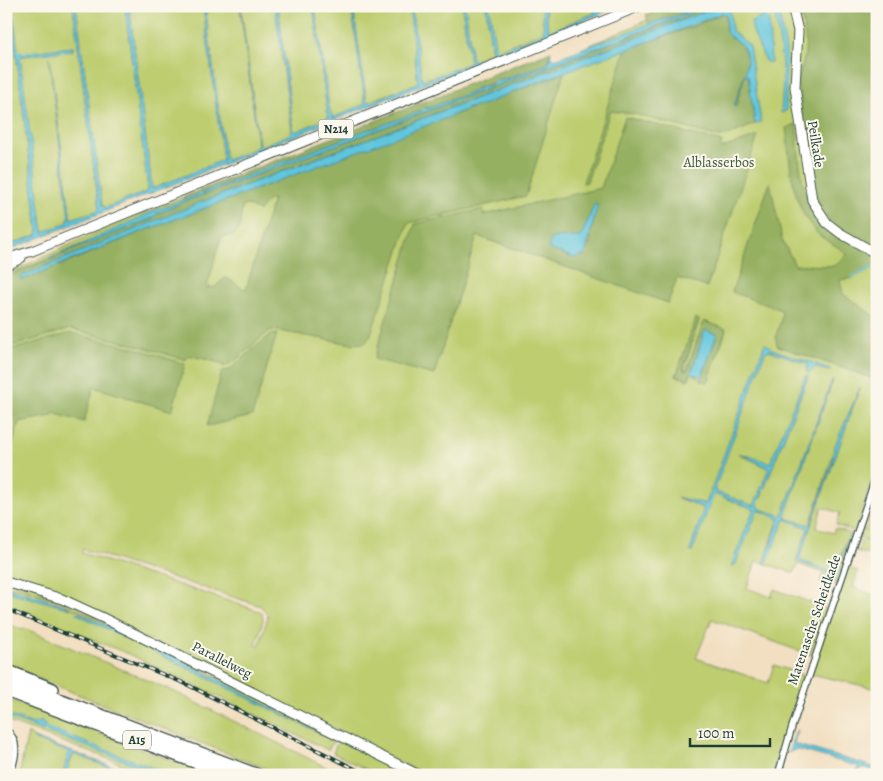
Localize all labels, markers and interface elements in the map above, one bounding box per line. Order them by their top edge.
street label: Peilkade [803,119,829,169]
road number: N214 [318,120,354,138]
park label: Alblasserbos [683,153,754,172]
street label: Matenasche Scheidkade [783,552,845,688]
street label: Parallelweg [189,637,255,683]
scale bar [690,716,770,748]
text: 100 m [698,723,735,743]
road number: A15 [123,730,151,750]

